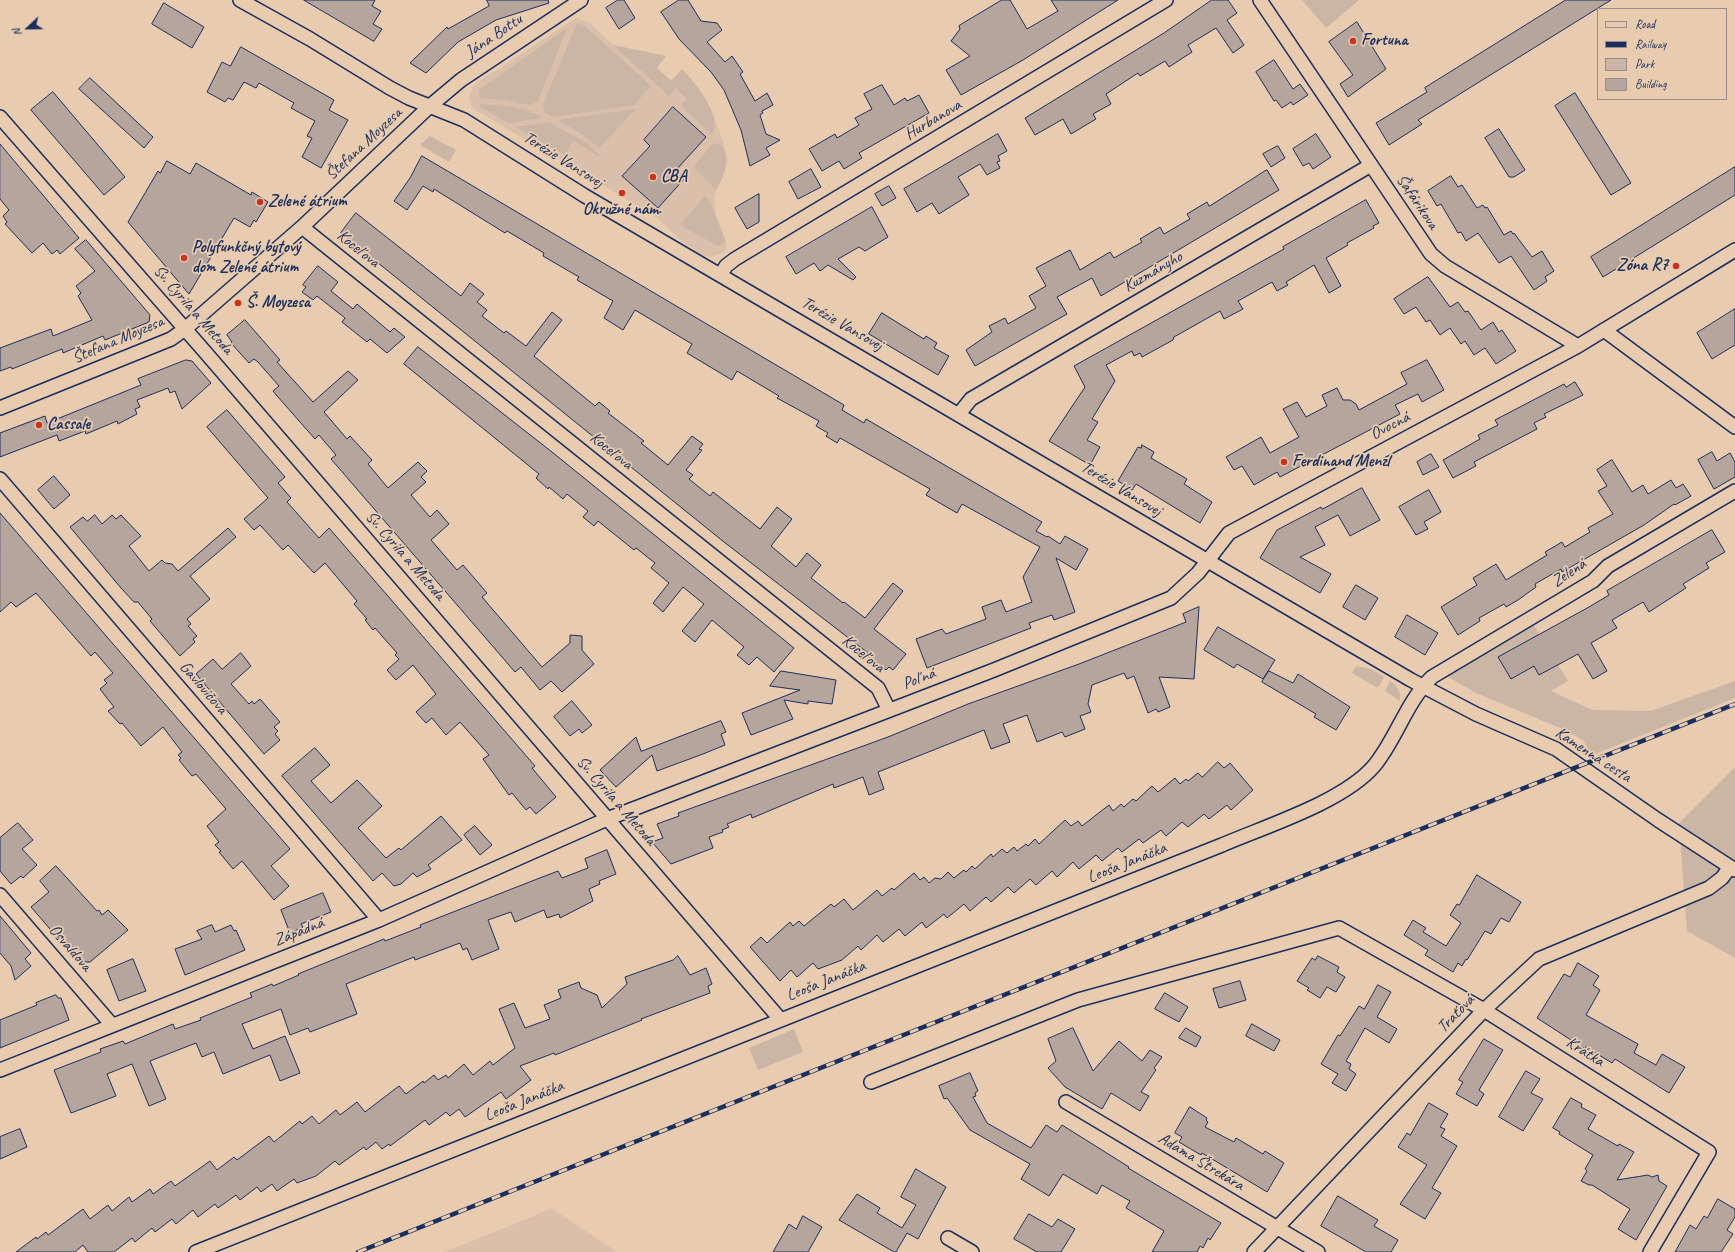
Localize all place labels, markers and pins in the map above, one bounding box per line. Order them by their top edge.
place label: Fortuna [1361,31,1408,51]
marker: Fortuna [1348,36,1358,46]
place label: CBA [661,167,687,187]
marker: CBA [648,172,658,182]
marker: Okružné nám. [617,188,627,198]
place label: Zelené átrium [268,192,347,212]
marker: Zelené átrium [255,197,265,207]
place label: Okružné nám. [583,200,661,220]
place label: Polyfunkčný bytový dom Zelené átrium [192,238,300,278]
marker: Polyfunkčný bytový dom Zelené átrium [179,253,189,263]
place label: Zóna R7 [1617,256,1668,276]
marker: Zóna R7 [1671,261,1681,271]
place label: Š. Moyzesa [246,293,310,313]
marker: Š. Moyzesa [233,298,243,308]
place label: Cassale [47,415,90,435]
marker: Cassale [34,420,44,430]
place label: Ferdinand Menzl [1292,452,1390,472]
marker: Ferdinand Menzl [1279,457,1289,467]

